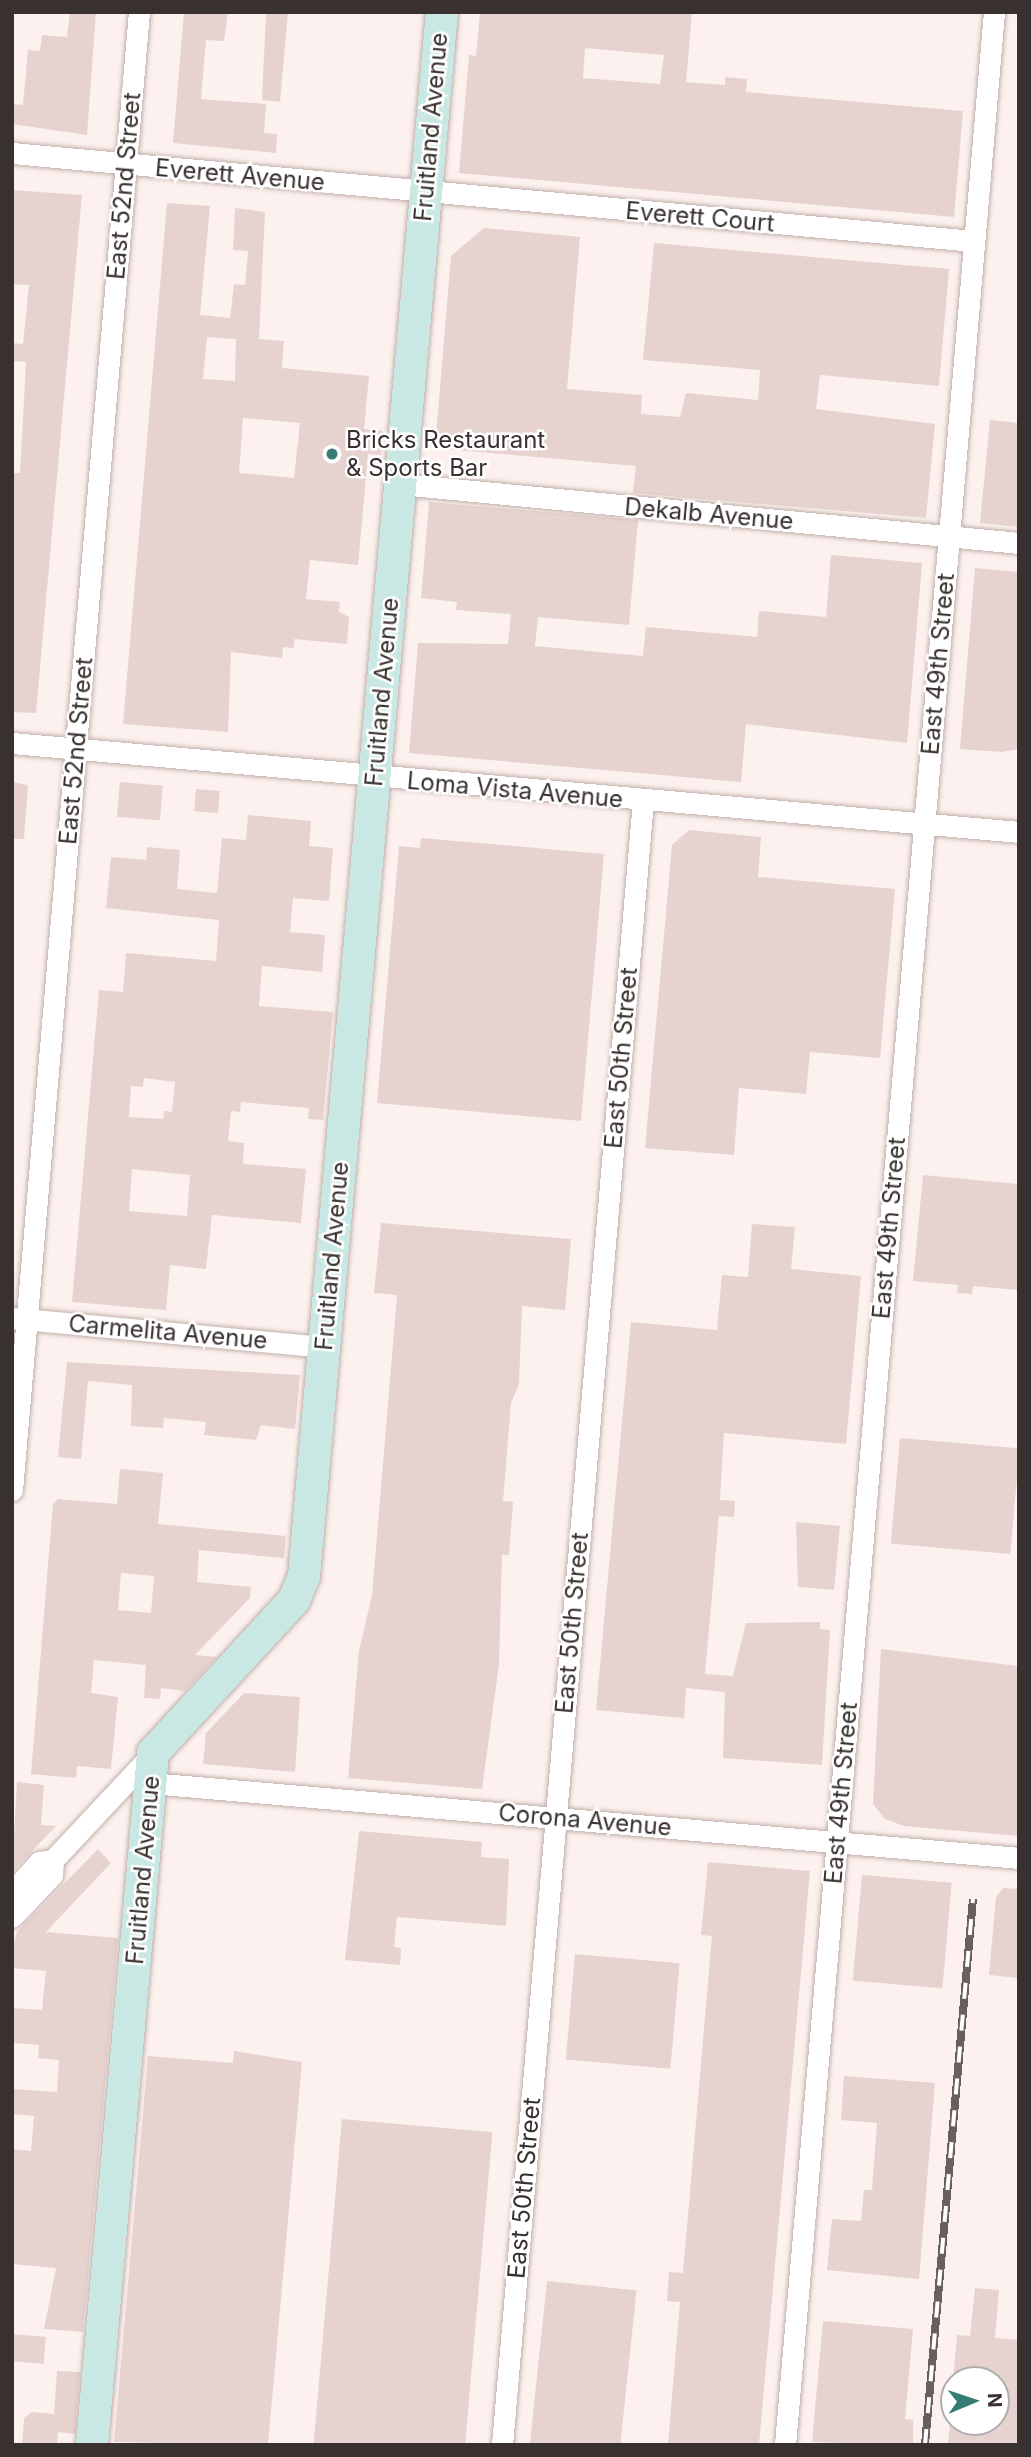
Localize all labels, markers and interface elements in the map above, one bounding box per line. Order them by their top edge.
street label: Fruitland Avenue [408,31,454,223]
street label: East 52nd Street [101,91,147,281]
street label: Everett Avenue [154,153,326,197]
street label: Everett Court [624,196,776,238]
place label: Bricks Restaurant & Sports Bar [346,426,545,482]
marker: Bricks Restaurant & Sports Bar [324,446,340,462]
street label: Dekalb Avenue [623,492,795,536]
street label: East 49th Street [916,572,960,756]
street label: Fruitland Avenue [359,596,405,788]
street label: East 52nd Street [53,656,99,846]
street label: Loma Vista Avenue [406,766,624,814]
street label: East 50th Street [599,966,643,1150]
street label: East 49th Street [867,1136,911,1320]
street label: Fruitland Avenue [309,1160,355,1352]
street label: Carmelita Avenue [67,1309,269,1355]
street label: East 50th Street [550,1531,594,1715]
street label: East 49th Street [819,1701,863,1885]
street label: Fruitland Avenue [120,1774,166,1966]
street label: Corona Avenue [497,1798,673,1842]
street label: East 50th Street [502,2096,546,2280]
north arrow [940,2366,1010,2436]
text: N [983,2393,1006,2408]

